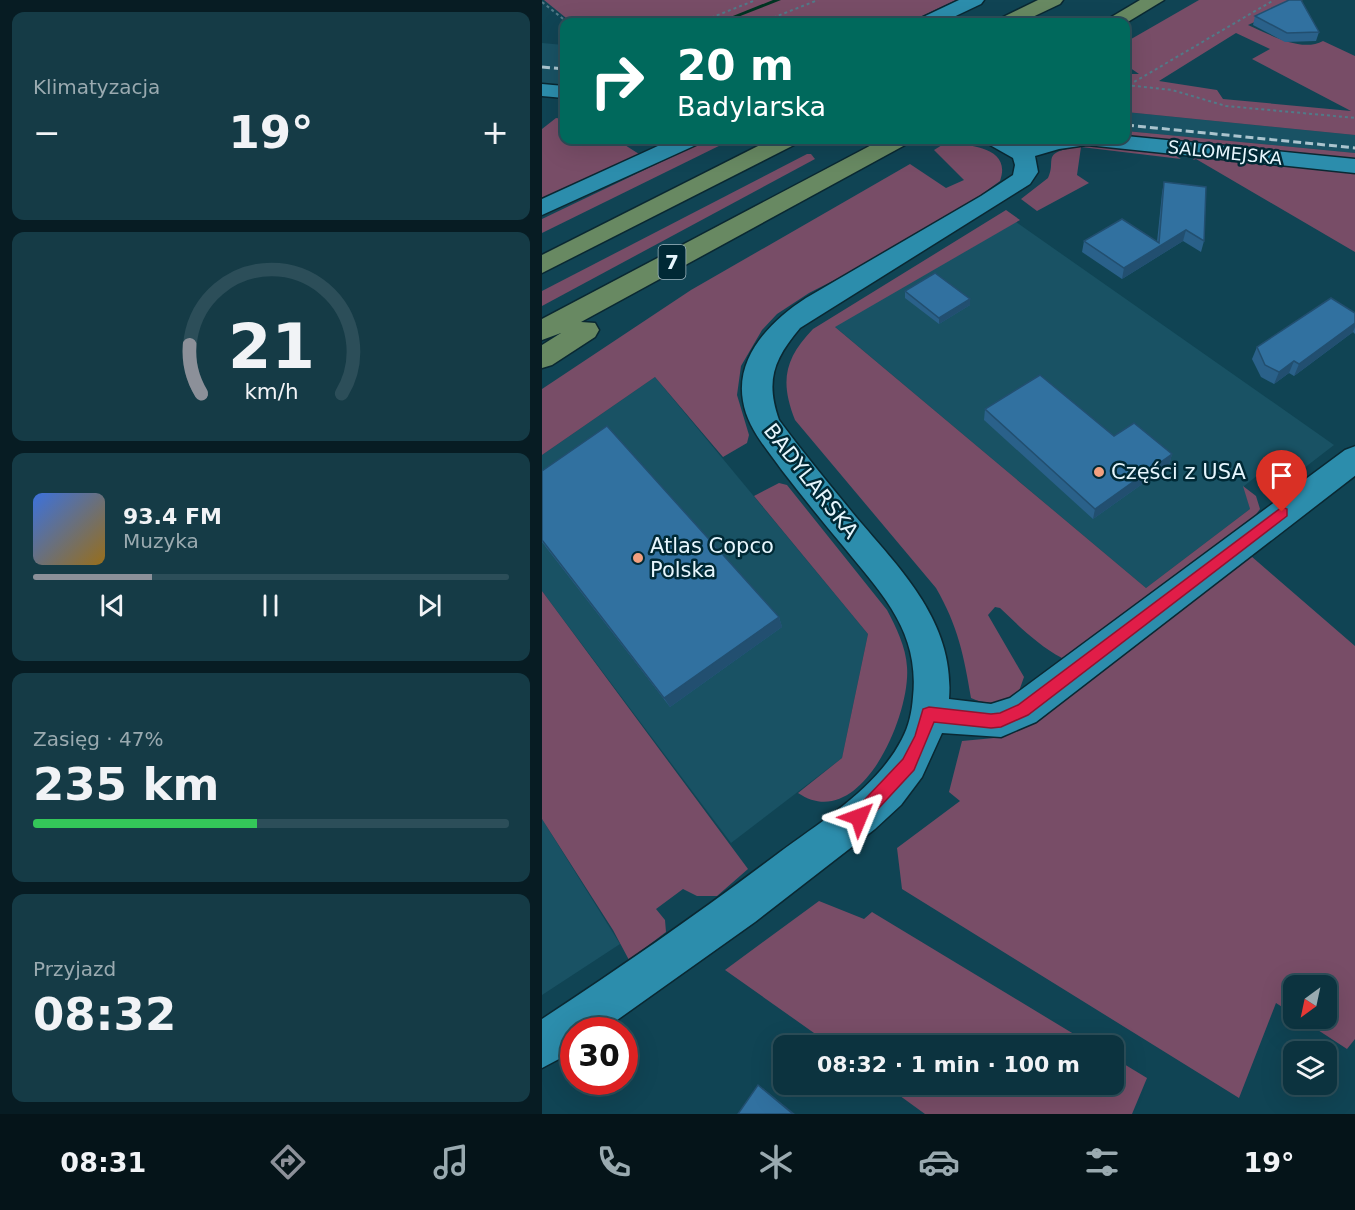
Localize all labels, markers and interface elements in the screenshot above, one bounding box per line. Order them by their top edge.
text: 20 m [677,41,794,90]
icon: right [578,42,656,120]
text: Klimatyzacja [33,75,160,99]
text: Badylarska [677,91,826,122]
text: 19° [228,106,314,159]
text: − [33,113,61,152]
text: + [481,113,509,152]
street label: SALOMEJSKA [1167,136,1284,169]
road number: 7 [658,245,686,279]
text: 21 [228,310,314,383]
text: km/h [244,379,298,404]
street label: BADYLARSKA [759,419,864,544]
pin [1256,450,1307,512]
icon: arrive [1265,459,1298,492]
place label: Części z USA [1111,460,1246,484]
marker: Części z USA [1092,465,1106,479]
text: 93.4 FM [123,504,222,529]
text: Muzyka [123,529,199,553]
place label: Atlas Copco Polska [650,534,774,582]
marker: Atlas Copco Polska [631,551,645,565]
icon: previous [96,589,129,622]
icon: pause [254,589,287,622]
icon: next [413,589,446,622]
text: Zasięg · 47% [33,727,163,751]
text: 235 km [33,758,219,811]
position arrow [827,785,891,849]
text: Przyjazd [33,957,116,981]
north arrow [1283,975,1337,1029]
map controls [1283,975,1337,1095]
text: 08:32 [33,988,176,1041]
speed limit sign: 30 [560,1017,638,1095]
button: layers [1283,1041,1337,1095]
text: 08:32 · 1 min · 100 m [817,1052,1080,1077]
icon: directions [267,1141,309,1183]
icon: music [430,1141,472,1183]
icon: phone [593,1141,635,1183]
icon: climate [755,1141,797,1183]
icon: car [918,1141,960,1183]
icon: filters [1081,1141,1123,1183]
text: 08:31 [60,1147,146,1178]
text: 19° [1243,1147,1295,1178]

